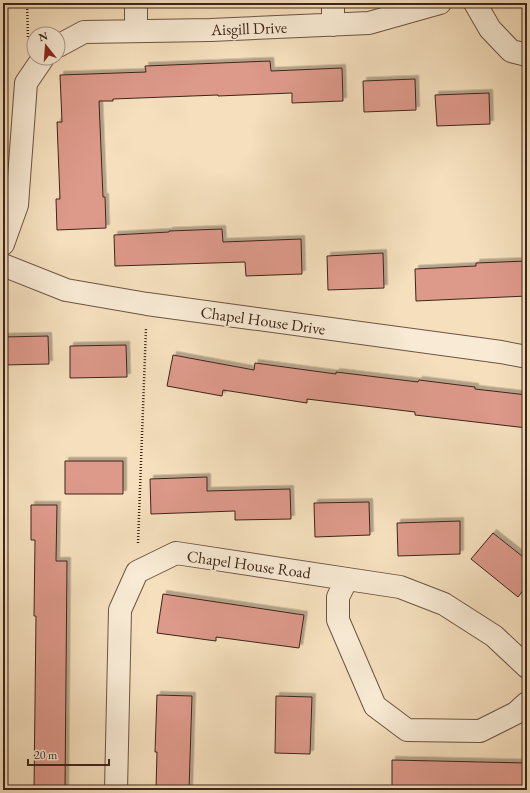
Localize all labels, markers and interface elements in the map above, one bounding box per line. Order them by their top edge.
street label: Aisgill Drive [210,17,287,40]
north arrow [26,26,66,66]
text: N [37,28,49,44]
street label: Chapel House Drive [199,301,327,340]
street label: Chapel House Road [186,545,313,584]
scale bar [28,741,109,767]
text: 20 m [34,747,58,763]

